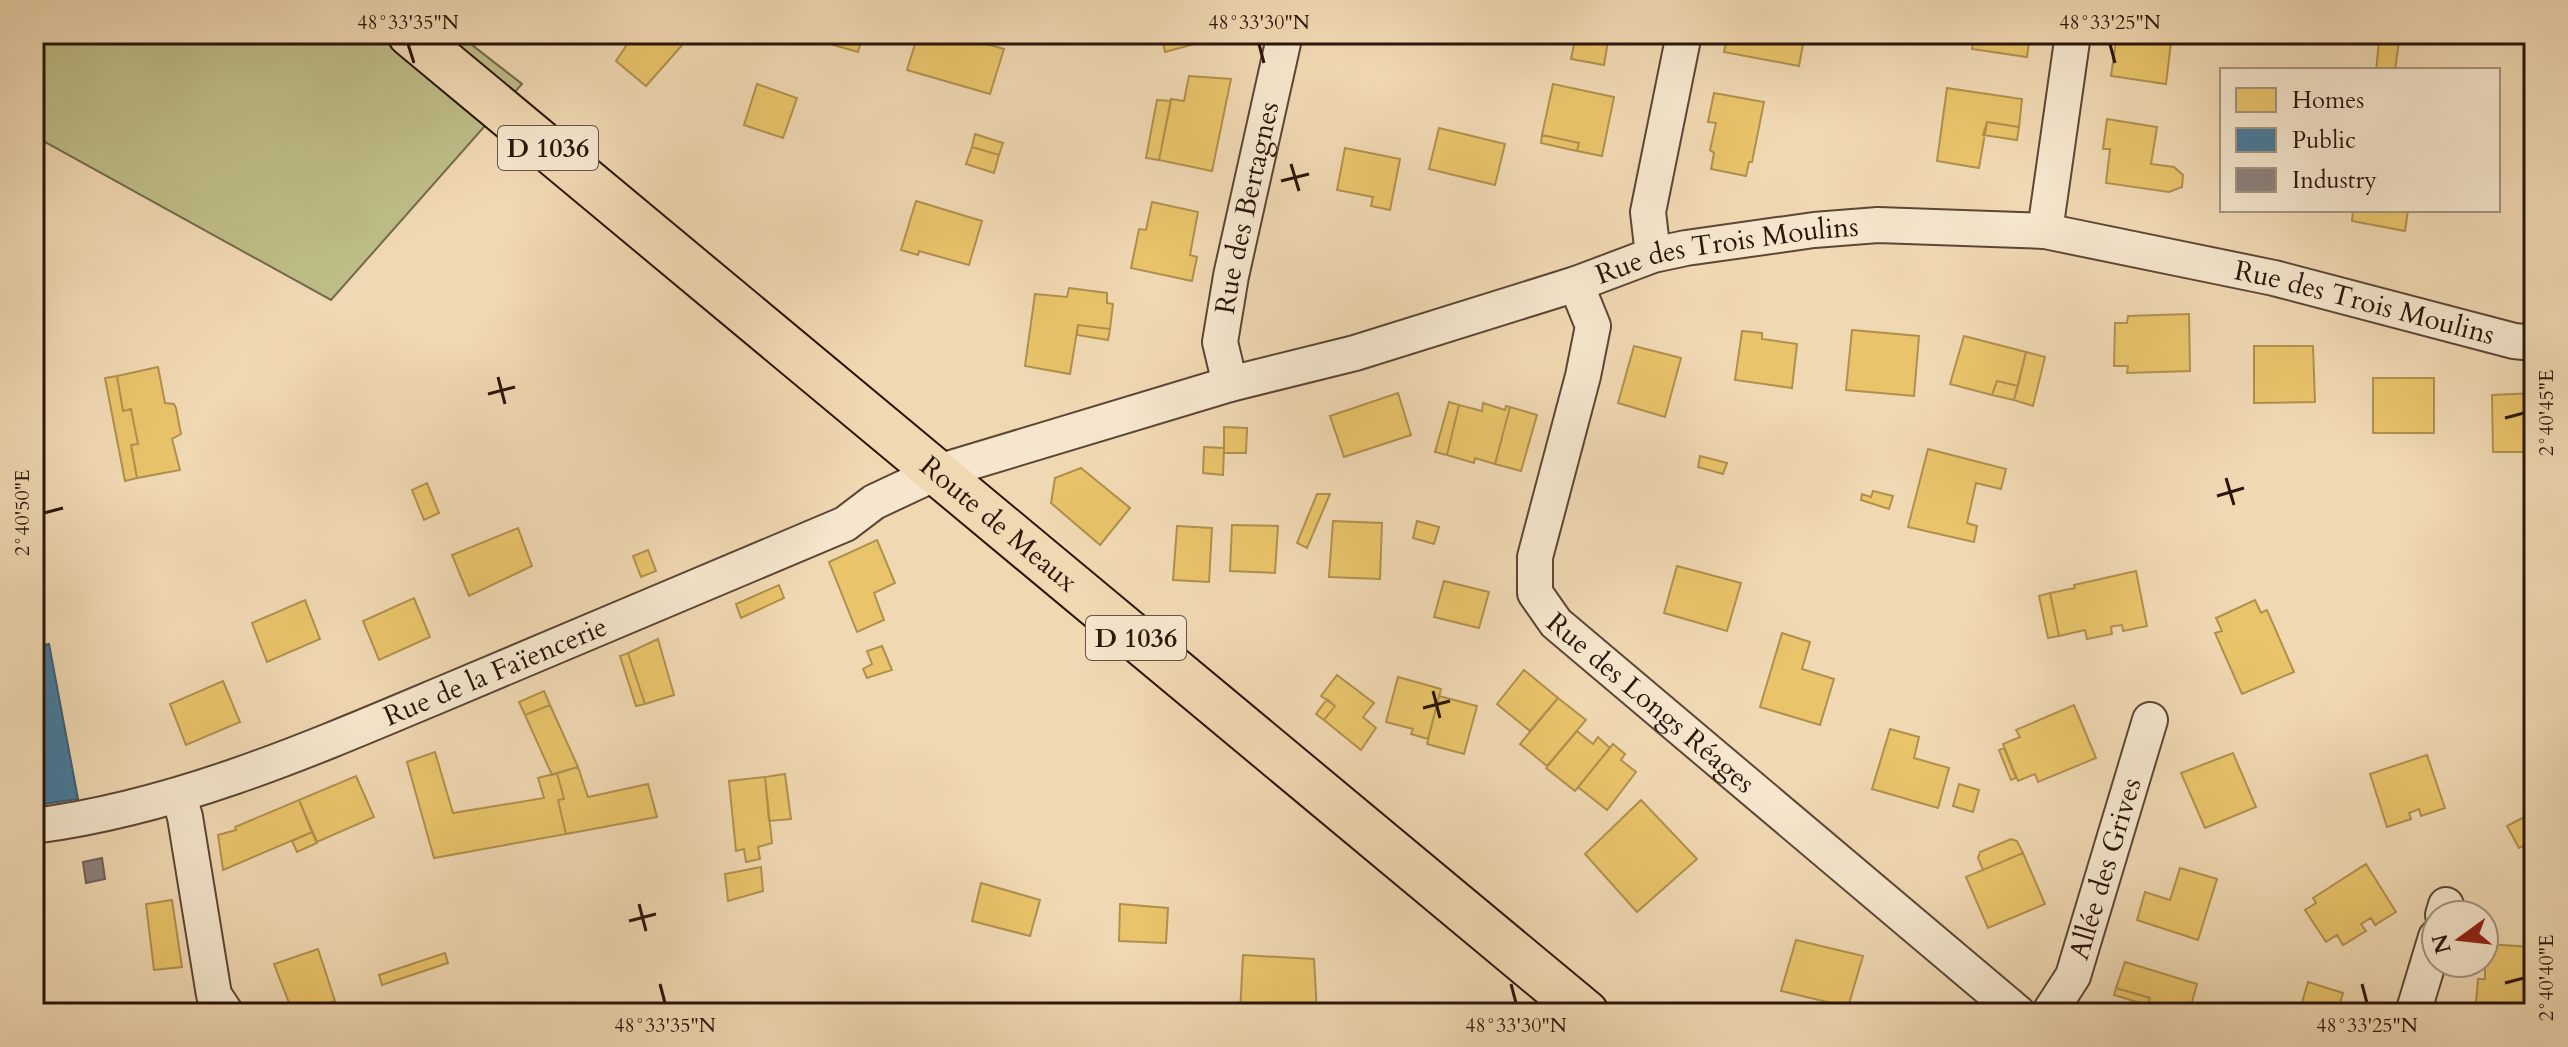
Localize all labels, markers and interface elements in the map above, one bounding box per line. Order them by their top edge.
text: 48°33'35"N [357,9,459,36]
text: 48°33'30"N [1208,9,1310,36]
text: 48°33'25"N [2059,9,2161,36]
legend [2220,68,2500,212]
text: Homes [2292,84,2364,117]
street label: Rue des Bertagnes [1206,98,1288,317]
text: Public [2292,124,2356,157]
road number: D 1036 [498,126,598,170]
text: Industry [2292,164,2377,197]
street label: Rue des Trois Moulins [1590,208,1860,294]
street label: Rue des Trois Moulins [2231,251,2499,354]
text: 2°40'45"E [2533,370,2560,456]
street label: Route de Meaux [912,447,1086,601]
text: 2°40'50"E [9,470,36,556]
street label: Rue des Longs Réages [1538,604,1763,802]
street label: Rue de la Faïencerie [378,608,613,736]
road number: D 1036 [1086,616,1186,660]
street label: Allée des Grives [2060,773,2151,964]
north arrow [2420,899,2500,979]
text: N [2425,931,2459,957]
text: 2°40'40"E [2533,935,2560,1021]
text: 48°33'35"N [614,1012,716,1039]
text: 48°33'30"N [1465,1012,1567,1039]
text: 48°33'25"N [2316,1012,2418,1039]

